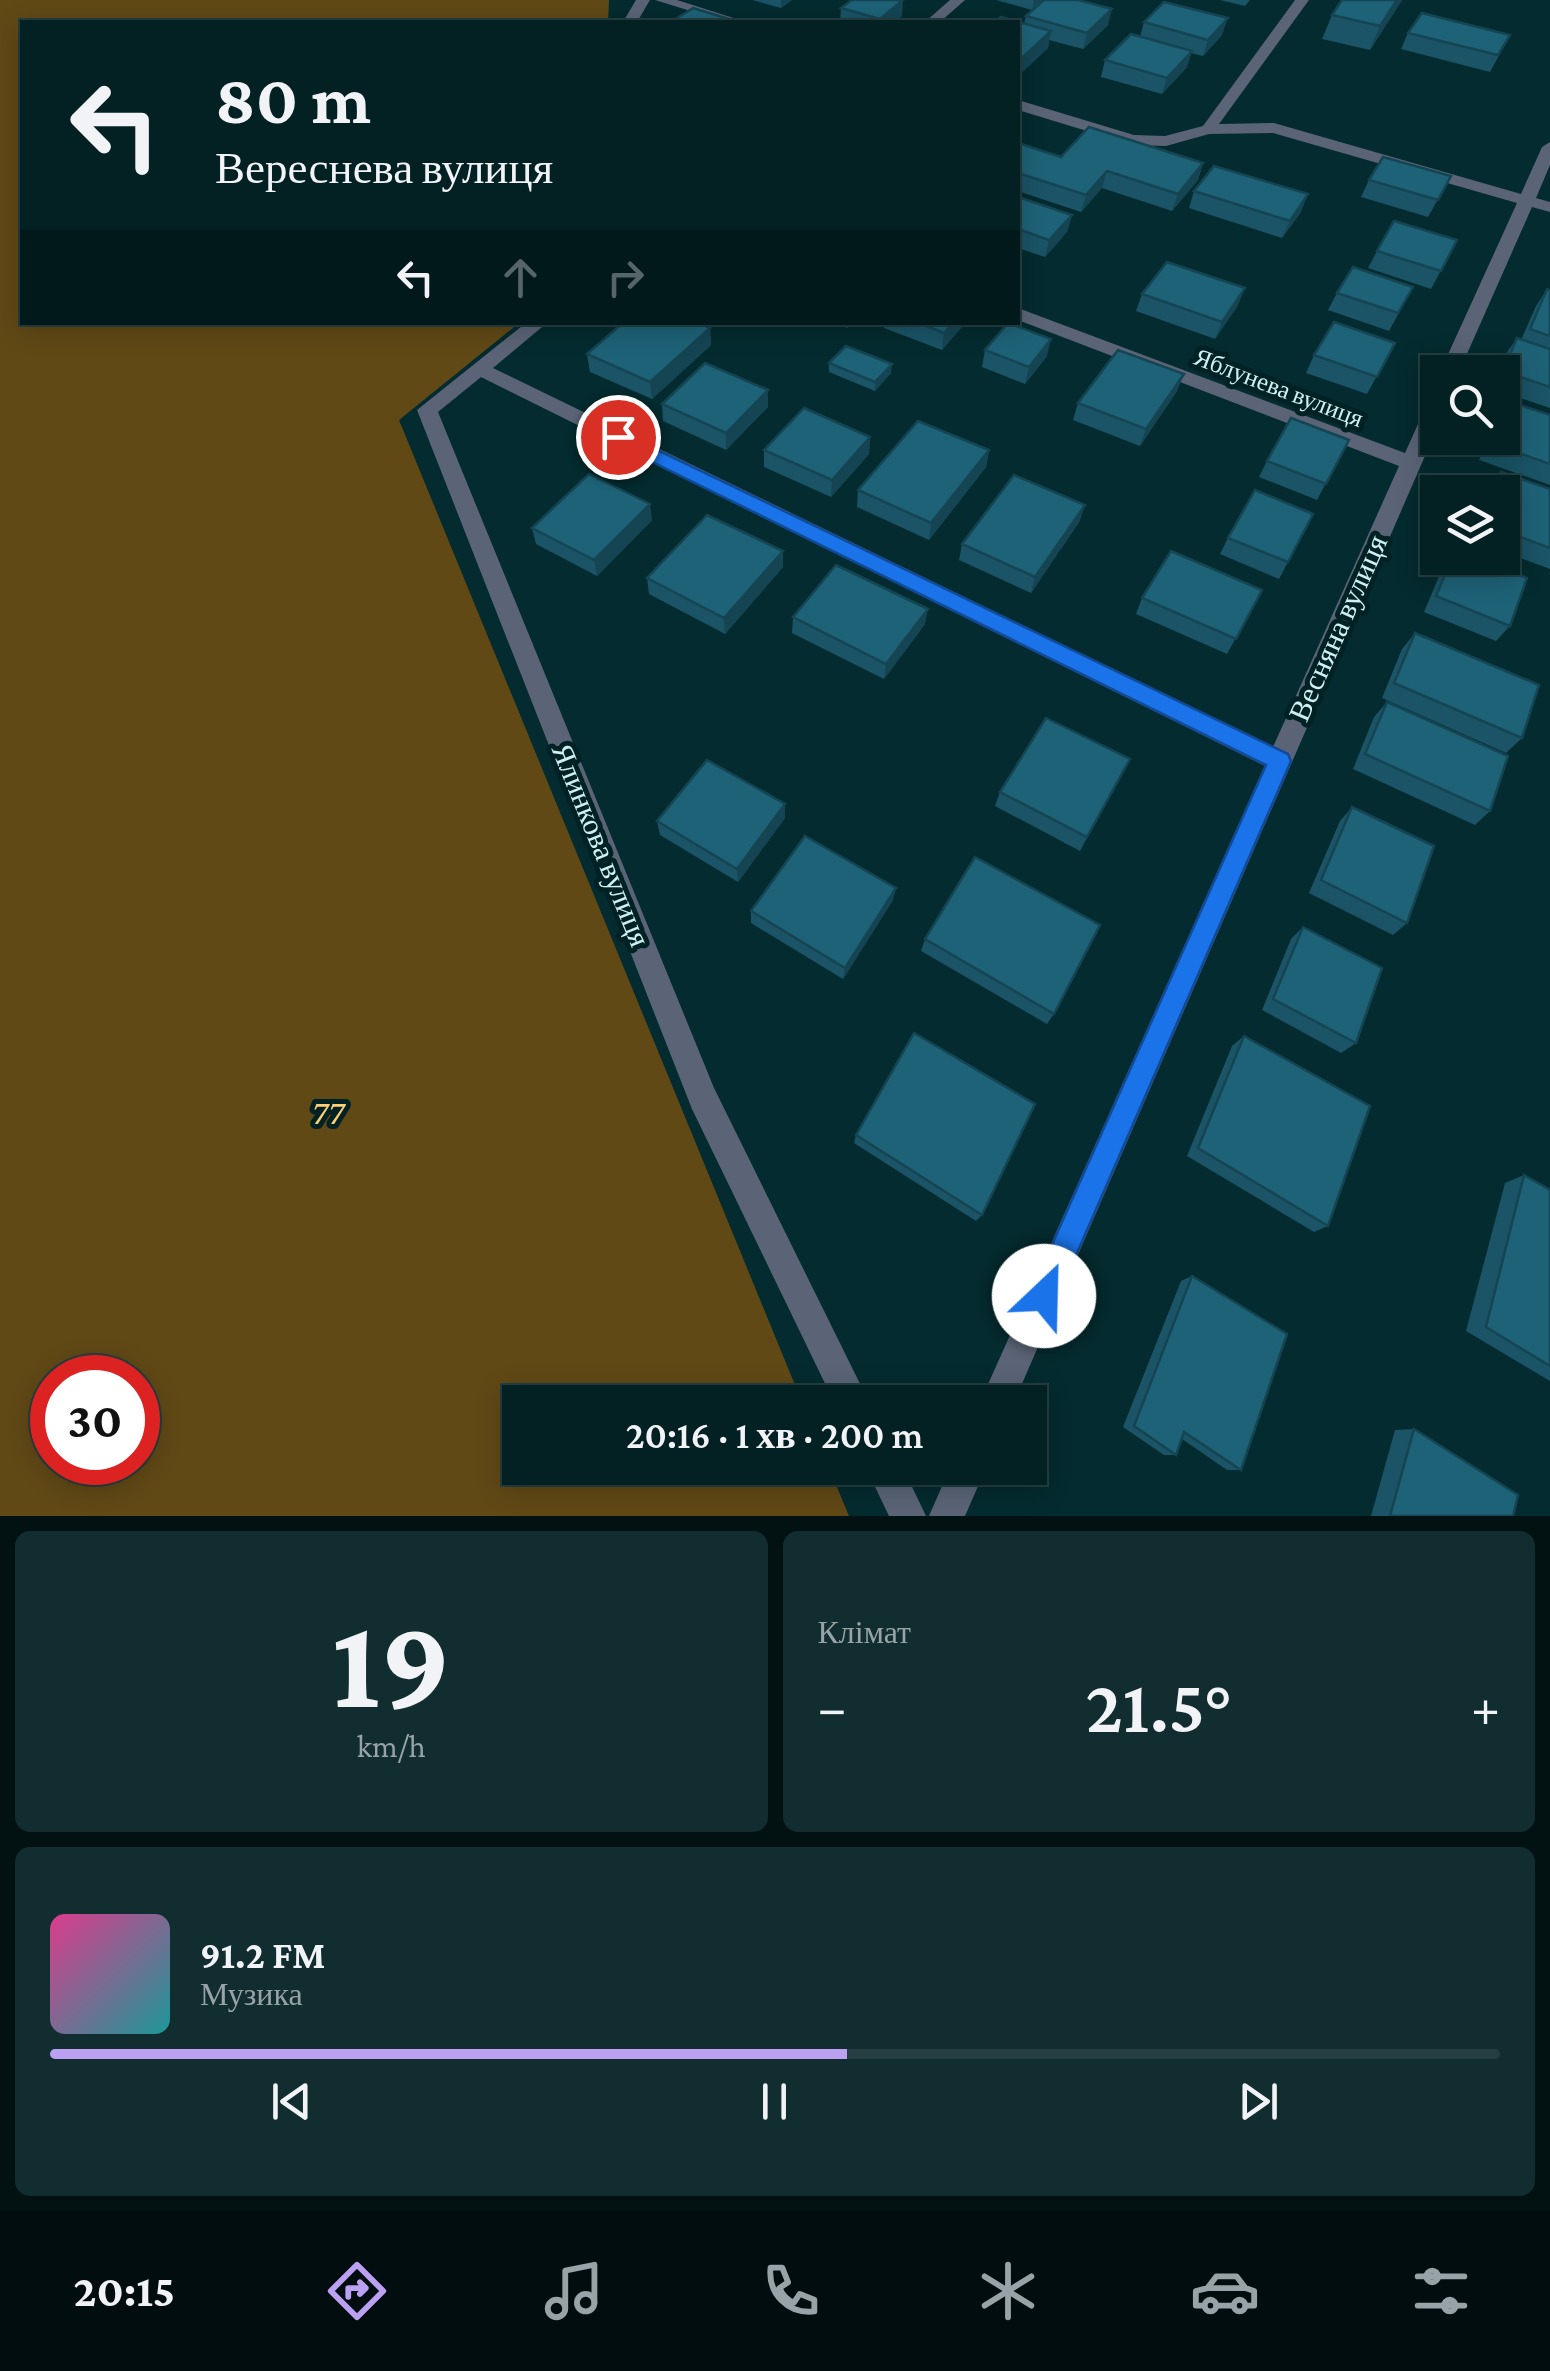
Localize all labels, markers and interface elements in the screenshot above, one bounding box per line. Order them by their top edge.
icon: left [50,60,180,190]
text: 80 m [215,60,371,138]
text: Вереснева вулиця [215,143,553,193]
icon: left [388,250,443,305]
icon: ahead [493,250,548,305]
icon: right [598,250,653,305]
street label: Яблунева вулиця [1191,343,1367,432]
map controls [1420,355,1520,575]
button: search [1420,355,1520,455]
pin [576,395,661,480]
icon: arrive [591,410,646,465]
button: layers [1420,475,1520,575]
street label: Весняна вулиця [1282,530,1393,726]
street label: Ялинкова вулиця [546,739,657,951]
park label: 77 [312,1093,346,1132]
position arrow [992,1244,1096,1348]
speed limit sign: 30 [30,1355,160,1485]
text: 20:16 · 1 хв · 200 m [626,1414,923,1456]
text: 19 [331,1590,451,1735]
text: Клімат [818,1614,911,1650]
text: 21.5° [1085,1665,1232,1748]
text: − [818,1677,847,1738]
text: + [1471,1677,1500,1738]
text: km/h [357,1728,426,1764]
text: 91.2 FM [200,1934,325,1976]
text: Музика [200,1976,303,2012]
icon: previous [264,2074,319,2129]
icon: pause [747,2074,802,2129]
icon: next [1231,2074,1286,2129]
icon: directions [322,2256,392,2326]
icon: music [539,2256,609,2326]
icon: phone [756,2256,826,2326]
icon: climate [973,2256,1043,2326]
icon: car [1190,2256,1260,2326]
icon: filters [1406,2256,1476,2326]
text: 20:15 [73,2266,175,2316]

